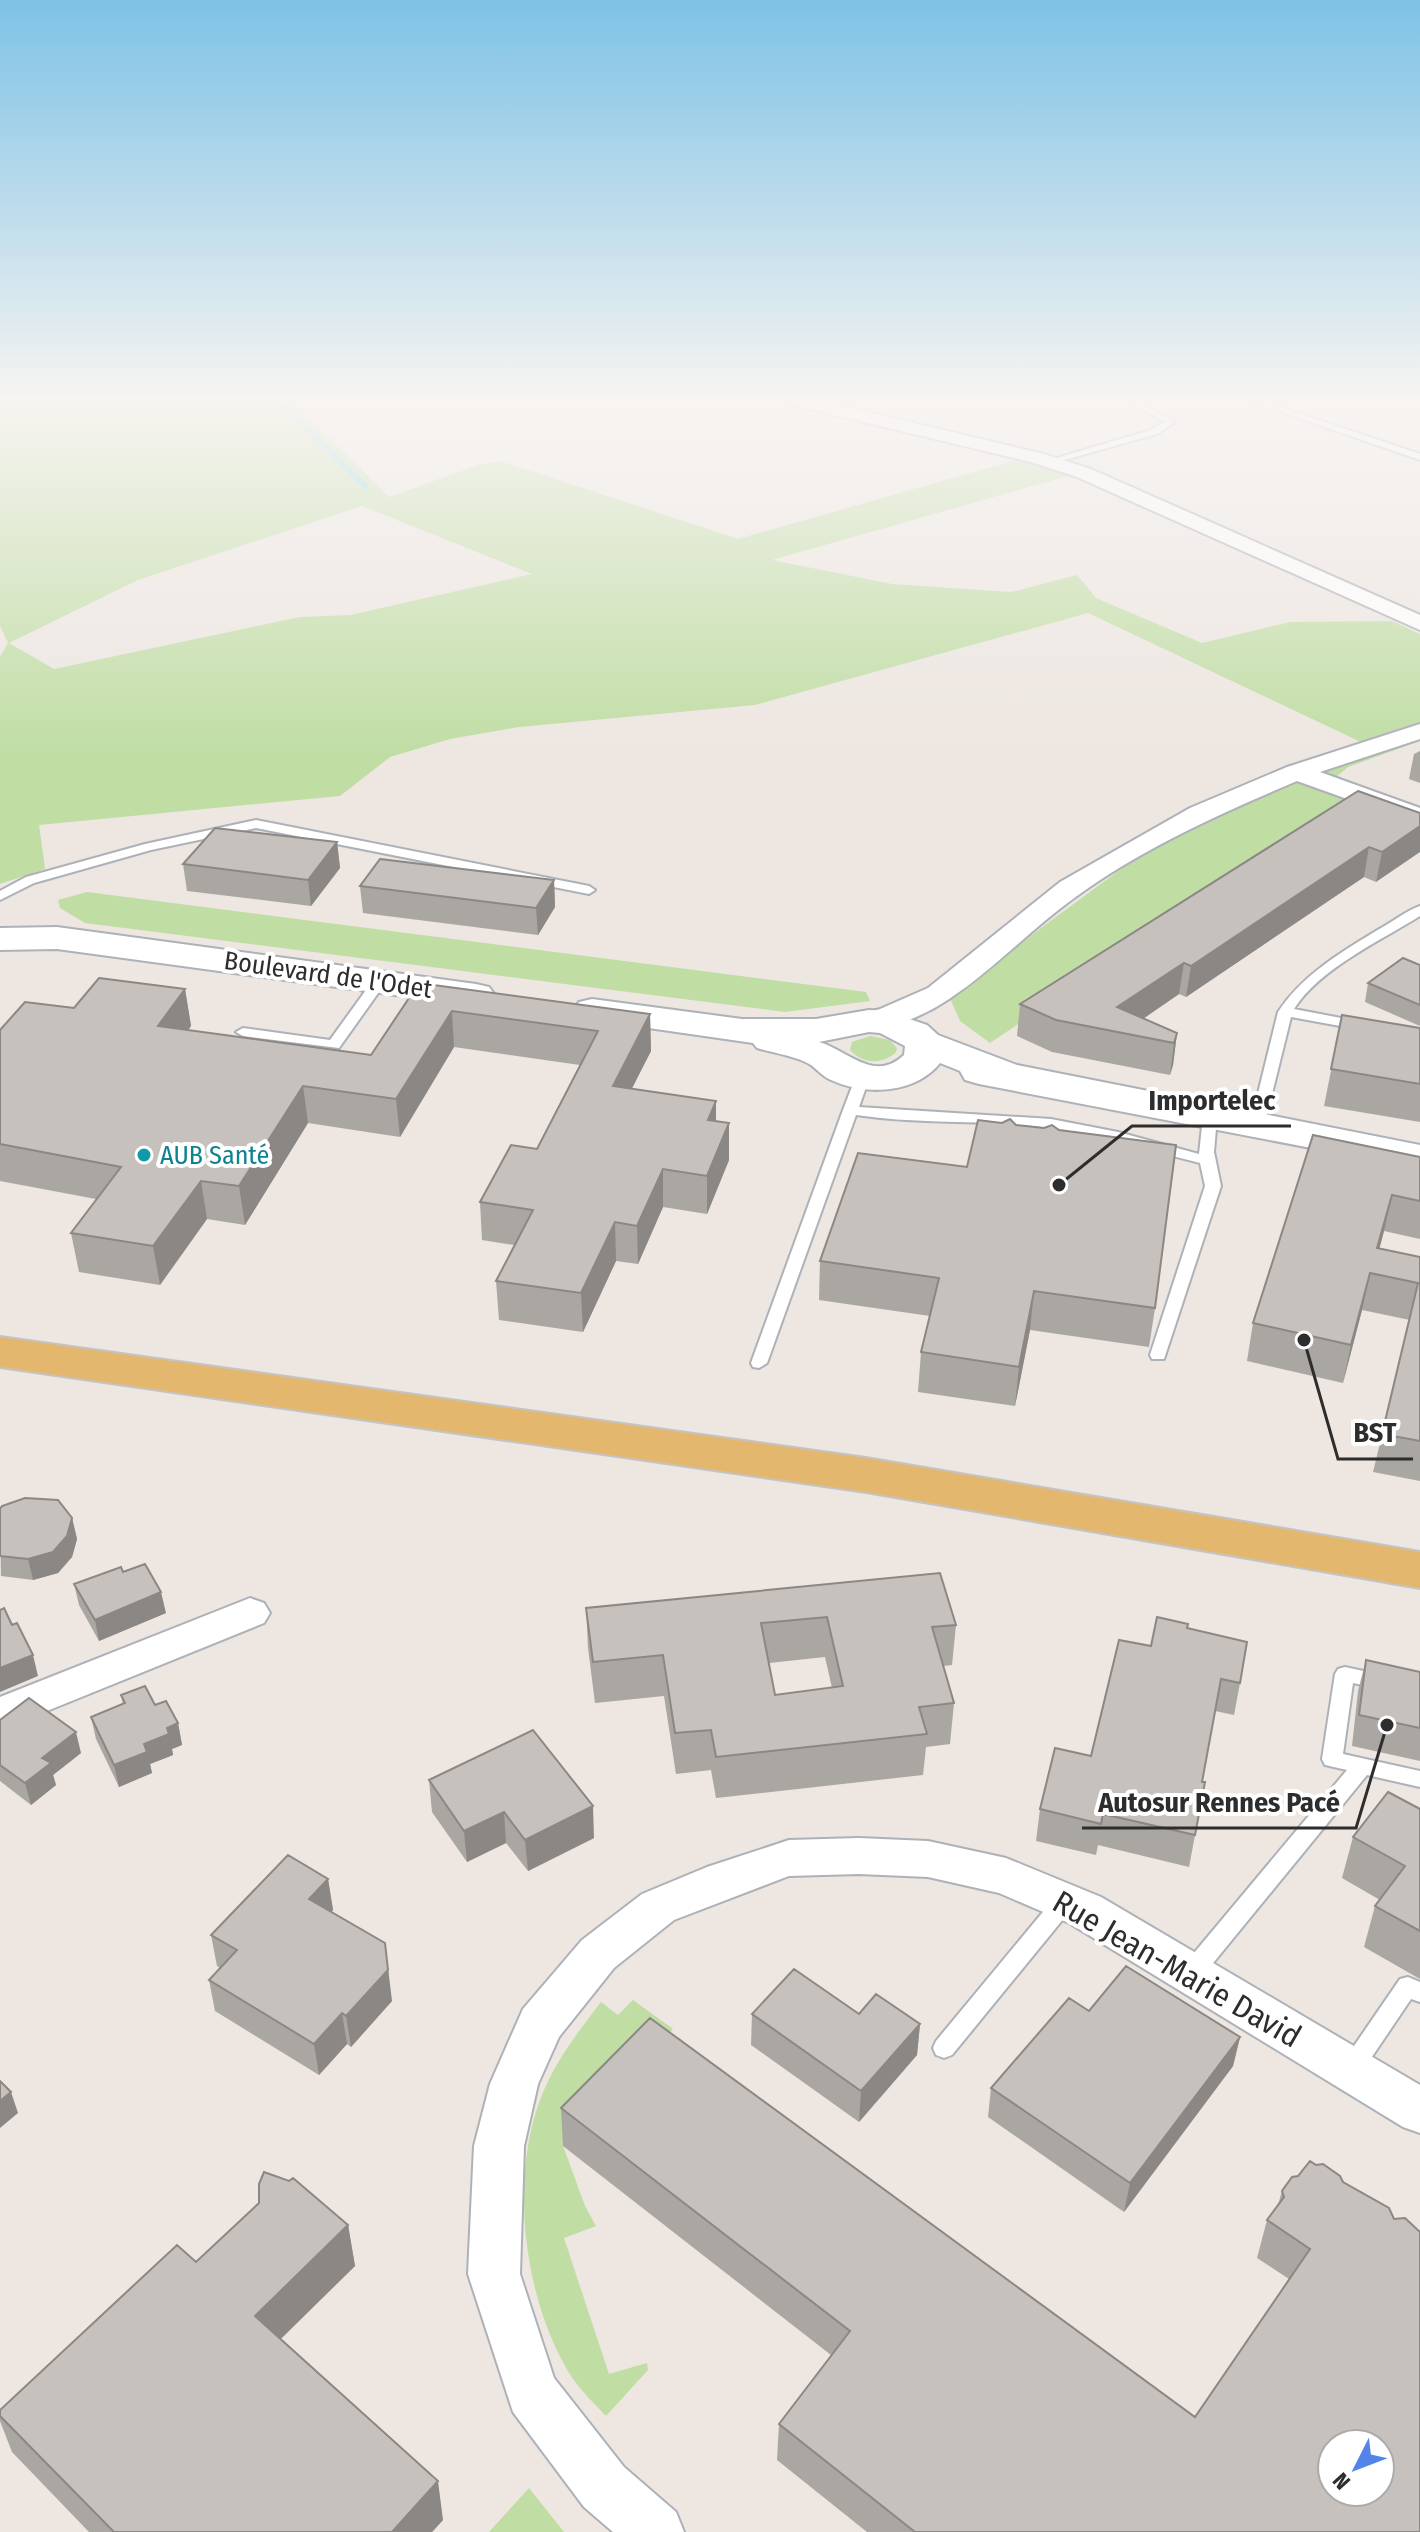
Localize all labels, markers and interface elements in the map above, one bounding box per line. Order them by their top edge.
street label: Boulevard de l'Odet [222,945,434,1005]
callout: Importelec [1132,1074,1291,1126]
text: Importelec [1149,1084,1276,1117]
place label: AUB Santé [160,1140,269,1171]
marker: AUB Santé [135,1146,153,1164]
callout: BST [1338,1407,1413,1459]
text: BST [1354,1416,1397,1449]
callout: Autosur Rennes Pacé [1082,1776,1356,1828]
text: Autosur Rennes Pacé [1097,1786,1340,1819]
street label: Rue Jean-Marie David [1046,1883,1308,2055]
north arrow [1316,2428,1396,2508]
text: N [1327,2467,1356,2495]

